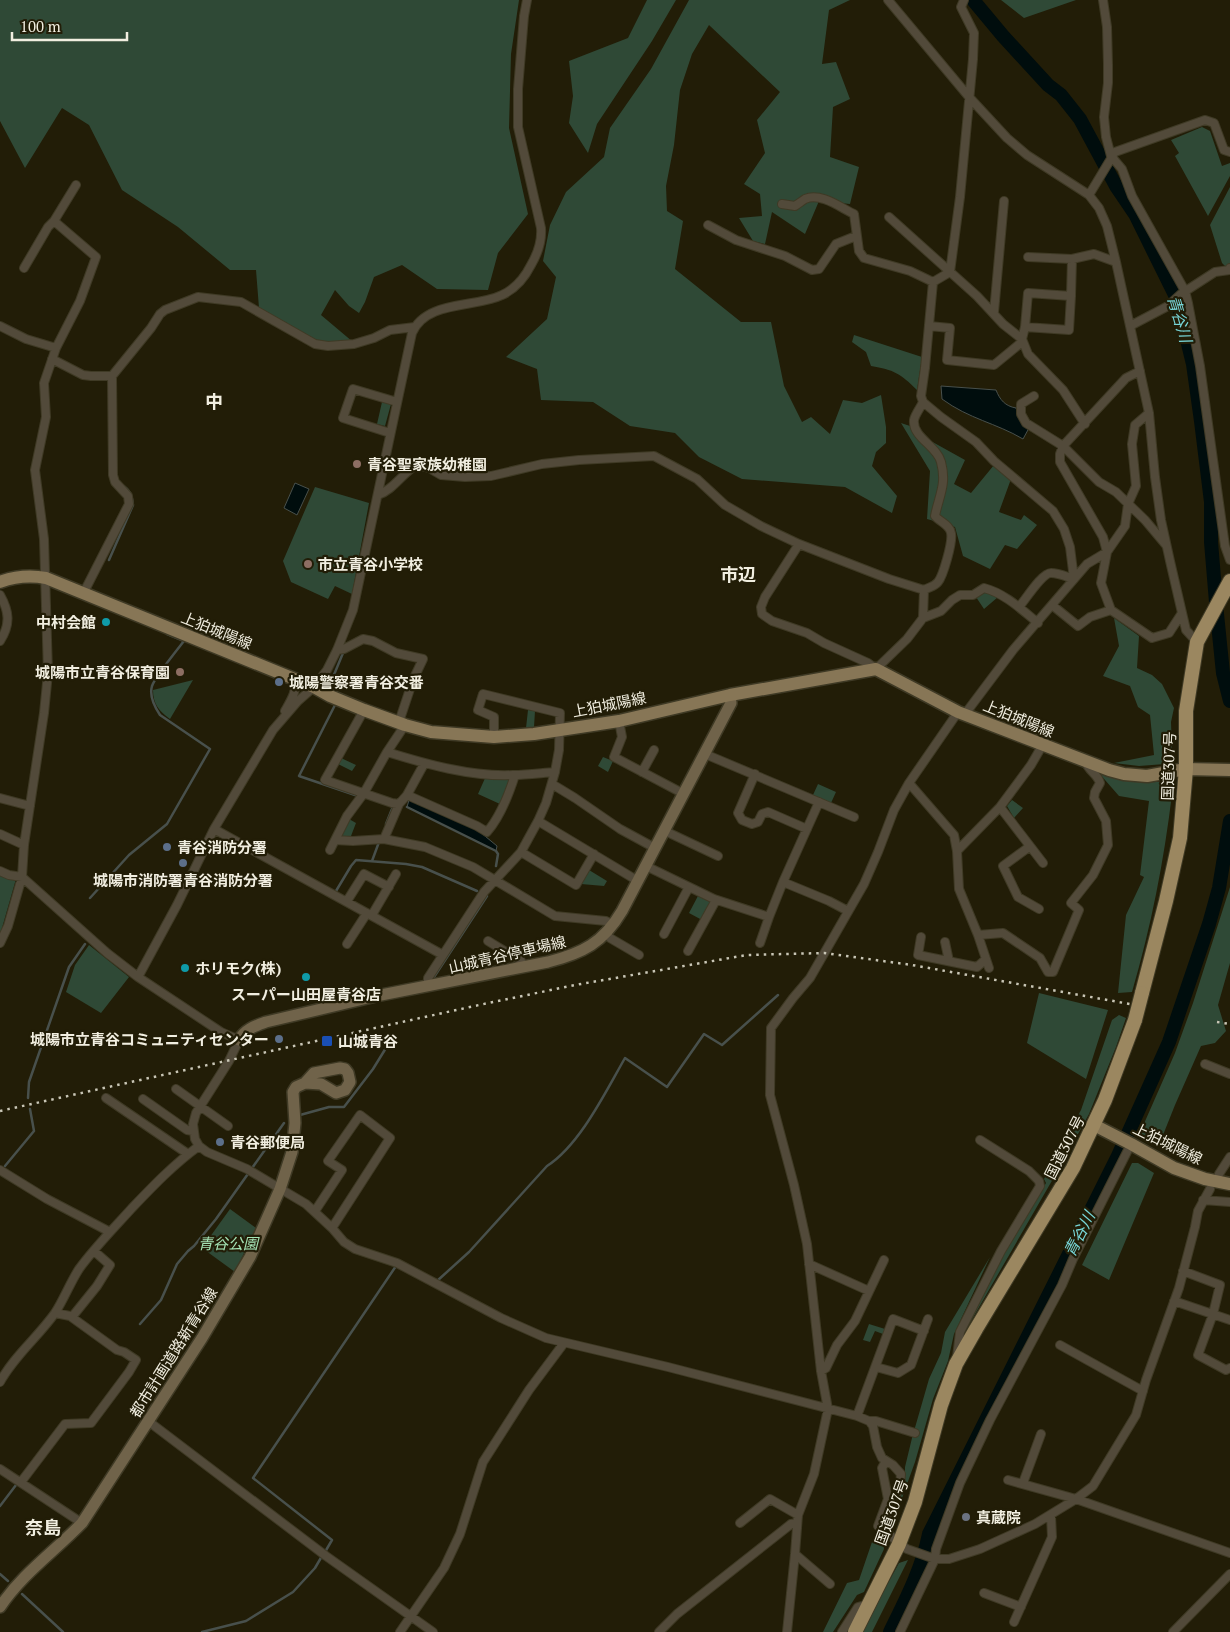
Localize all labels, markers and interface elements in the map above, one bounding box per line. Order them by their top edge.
scale bar [12,10,128,42]
text: 100 m [20,16,61,36]
water label: 青谷川 [1163,293,1198,347]
district label: 中 [205,389,223,413]
place label: 青谷聖家族幼稚園 [367,454,487,474]
marker: 青谷聖家族幼稚園 [351,458,363,470]
place label: 市立青谷小学校 [318,554,423,574]
marker: 市立青谷小学校 [302,558,314,570]
district label: 市辺 [720,562,756,586]
street label: 上狛城陽線 [178,607,256,653]
place label: 中村会館 [36,612,96,632]
marker: 中村会館 [100,616,112,628]
place label: 城陽市立青谷保育園 [35,662,170,682]
marker: 城陽市立青谷保育園 [174,666,186,678]
place label: 城陽警察署青谷交番 [289,672,424,692]
marker: 城陽警察署青谷交番 [273,676,285,688]
street label: 上狛城陽線 [570,687,648,721]
street label: 上狛城陽線 [980,695,1058,741]
street label: 国道307号 [1157,731,1179,801]
place label: 青谷消防分署 [177,837,267,857]
marker: 青谷消防分署 [161,841,173,853]
marker: 城陽市消防署青谷消防分署 [177,857,189,869]
place label: 城陽市消防署青谷消防分署 [93,870,273,890]
street label: 山城青谷停車場線 [446,931,568,977]
place label: ホリモク(株) [195,958,281,978]
marker: ホリモク(株) [179,962,191,974]
marker: スーパー山田屋青谷店 [300,971,312,983]
place label: スーパー山田屋青谷店 [231,984,381,1004]
place label: 城陽市立青谷コミュニティセンター [30,1029,269,1049]
place label: 山城青谷 [338,1031,398,1051]
marker: 城陽市立青谷コミュニティセンター [273,1033,285,1045]
marker: 山城青谷 [320,1034,334,1048]
street label: 国道307号 [1039,1112,1089,1182]
street label: 上狛城陽線 [1130,1118,1206,1168]
place label: 青谷郵便局 [230,1132,305,1152]
marker: 青谷郵便局 [214,1136,226,1148]
water label: 青谷川 [1058,1206,1101,1260]
park label: 青谷公園 [198,1233,260,1253]
street label: 都市計画道路新青谷線 [125,1283,221,1421]
street label: 国道307号 [870,1476,912,1548]
place label: 真蔵院 [976,1507,1021,1527]
marker: 真蔵院 [960,1511,972,1523]
district label: 奈島 [25,1515,61,1539]

